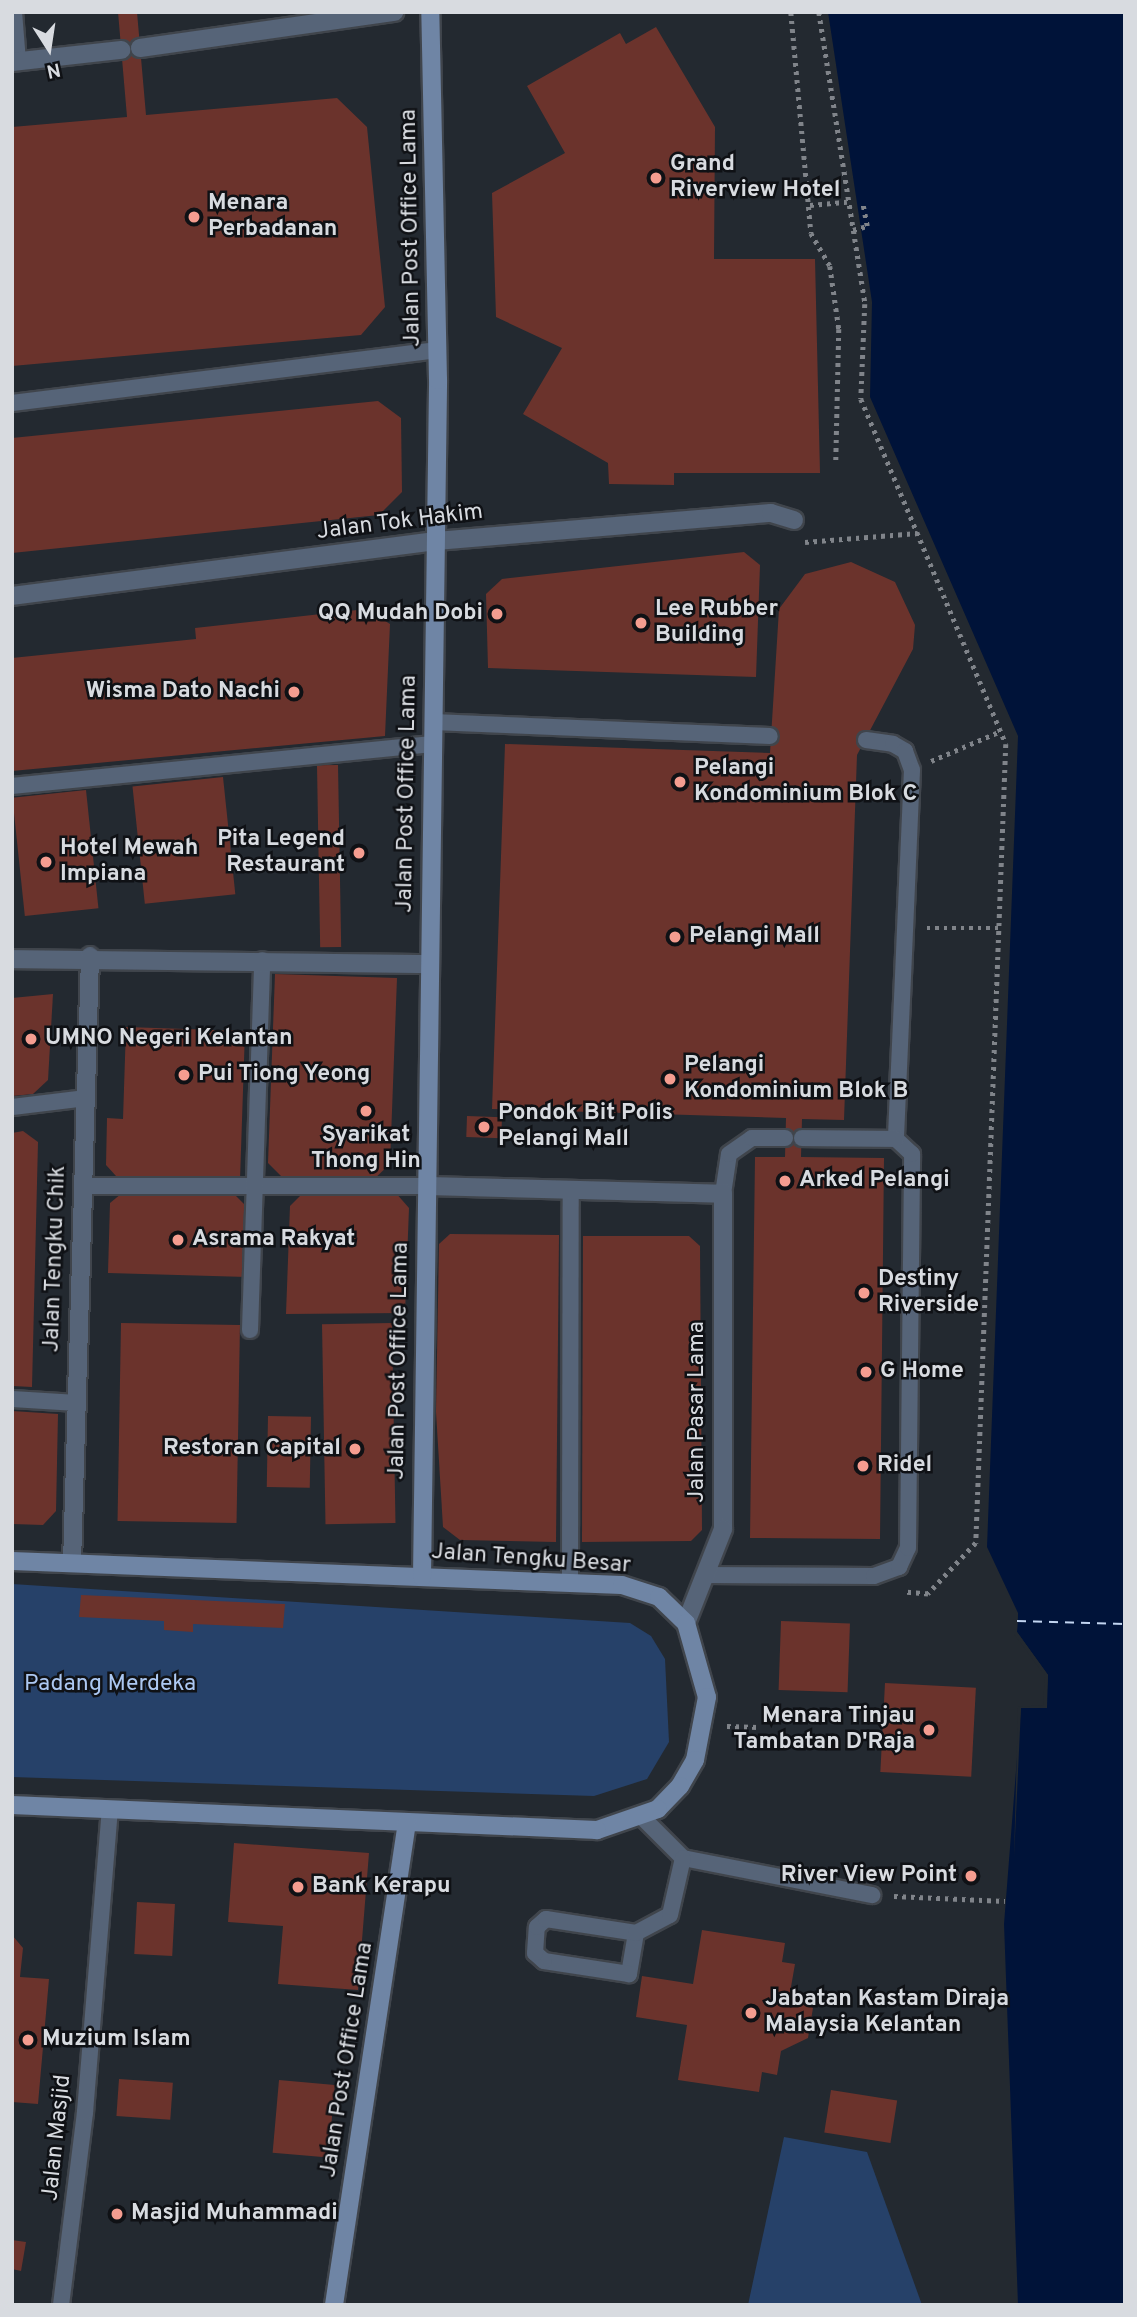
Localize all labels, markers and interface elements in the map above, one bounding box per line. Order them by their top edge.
north arrow [14,14,84,84]
text: N [44,56,63,83]
street label: Jalan Post Office Lama [396,109,428,347]
place label: Grand Riverview Hotel [670,151,840,205]
marker: Grand Riverview Hotel [648,170,664,186]
place label: Menara Perbadanan [208,190,337,244]
marker: Menara Perbadanan [186,209,202,225]
street label: Jalan Tok Hakim [315,499,485,547]
place label: Lee Rubber Building [655,596,778,650]
place label: QQ Mudah Dobi [318,600,483,628]
marker: QQ Mudah Dobi [489,606,505,622]
marker: Lee Rubber Building [633,615,649,631]
street label: Jalan Post Office Lama [392,675,424,913]
place label: Wisma Dato Nachi [86,678,280,706]
marker: Wisma Dato Nachi [286,684,302,700]
place label: Pelangi Kondominium Blok C [694,755,917,809]
marker: Pelangi Kondominium Blok C [672,774,688,790]
place label: Pita Legend Restaurant [217,826,345,880]
place label: Hotel Mewah Impiana [60,835,198,889]
marker: Pita Legend Restaurant [351,845,367,861]
marker: Hotel Mewah Impiana [38,854,54,870]
place label: Pelangi Mall [689,923,820,951]
marker: Pelangi Mall [667,929,683,945]
place label: UMNO Negeri Kelantan [45,1025,293,1053]
marker: UMNO Negeri Kelantan [23,1031,39,1047]
place label: Pelangi Kondominium Blok B [684,1052,908,1106]
place label: Pui Tiong Yeong [198,1061,371,1089]
marker: Pui Tiong Yeong [176,1067,192,1083]
marker: Pelangi Kondominium Blok B [662,1071,678,1087]
place label: Pondok Bit Polis Pelangi Mall [498,1100,673,1154]
marker: Syarikat Thong Hin [358,1103,374,1119]
marker: Pondok Bit Polis Pelangi Mall [476,1119,492,1135]
place label: Syarikat Thong Hin [311,1122,421,1176]
street label: Jalan Tengku Chik [39,1165,73,1353]
place label: Arked Pelangi [799,1167,950,1195]
marker: Arked Pelangi [777,1173,793,1189]
place label: Asrama Rakyat [192,1226,355,1254]
marker: Asrama Rakyat [170,1232,186,1248]
street label: Jalan Post Office Lama [384,1242,416,1480]
place label: Destiny Riverside [878,1266,979,1320]
marker: Destiny Riverside [856,1285,872,1301]
street label: Jalan Pasar Lama [684,1321,712,1503]
place label: G Home [880,1358,964,1386]
marker: G Home [858,1364,874,1380]
place label: Restoran Capital [163,1435,341,1463]
marker: Restoran Capital [347,1441,363,1457]
place label: Ridel [877,1452,932,1480]
marker: Ridel [855,1458,871,1474]
street label: Jalan Tengku Besar [430,1539,632,1581]
park label: Padang Merdeka [24,1671,196,1699]
place label: Menara Tinjau Tambatan D'Raja [733,1703,915,1757]
marker: Menara Tinjau Tambatan D'Raja [921,1722,937,1738]
place label: River View Point [780,1862,957,1890]
marker: River View Point [963,1868,979,1884]
place label: Bank Kerapu [312,1873,451,1901]
marker: Bank Kerapu [290,1879,306,1895]
street label: Jalan Post Office Lama [316,1940,380,2180]
place label: Jabatan Kastam Diraja Malaysia Kelantan [765,1986,1009,2040]
marker: Jabatan Kastam Diraja Malaysia Kelantan [743,2005,759,2021]
place label: Muzium Islam [42,2026,191,2054]
marker: Muzium Islam [20,2032,36,2048]
street label: Jalan Masjid [38,2074,78,2202]
place label: Masjid Muhammadi [131,2200,338,2228]
marker: Masjid Muhammadi [109,2206,125,2222]

